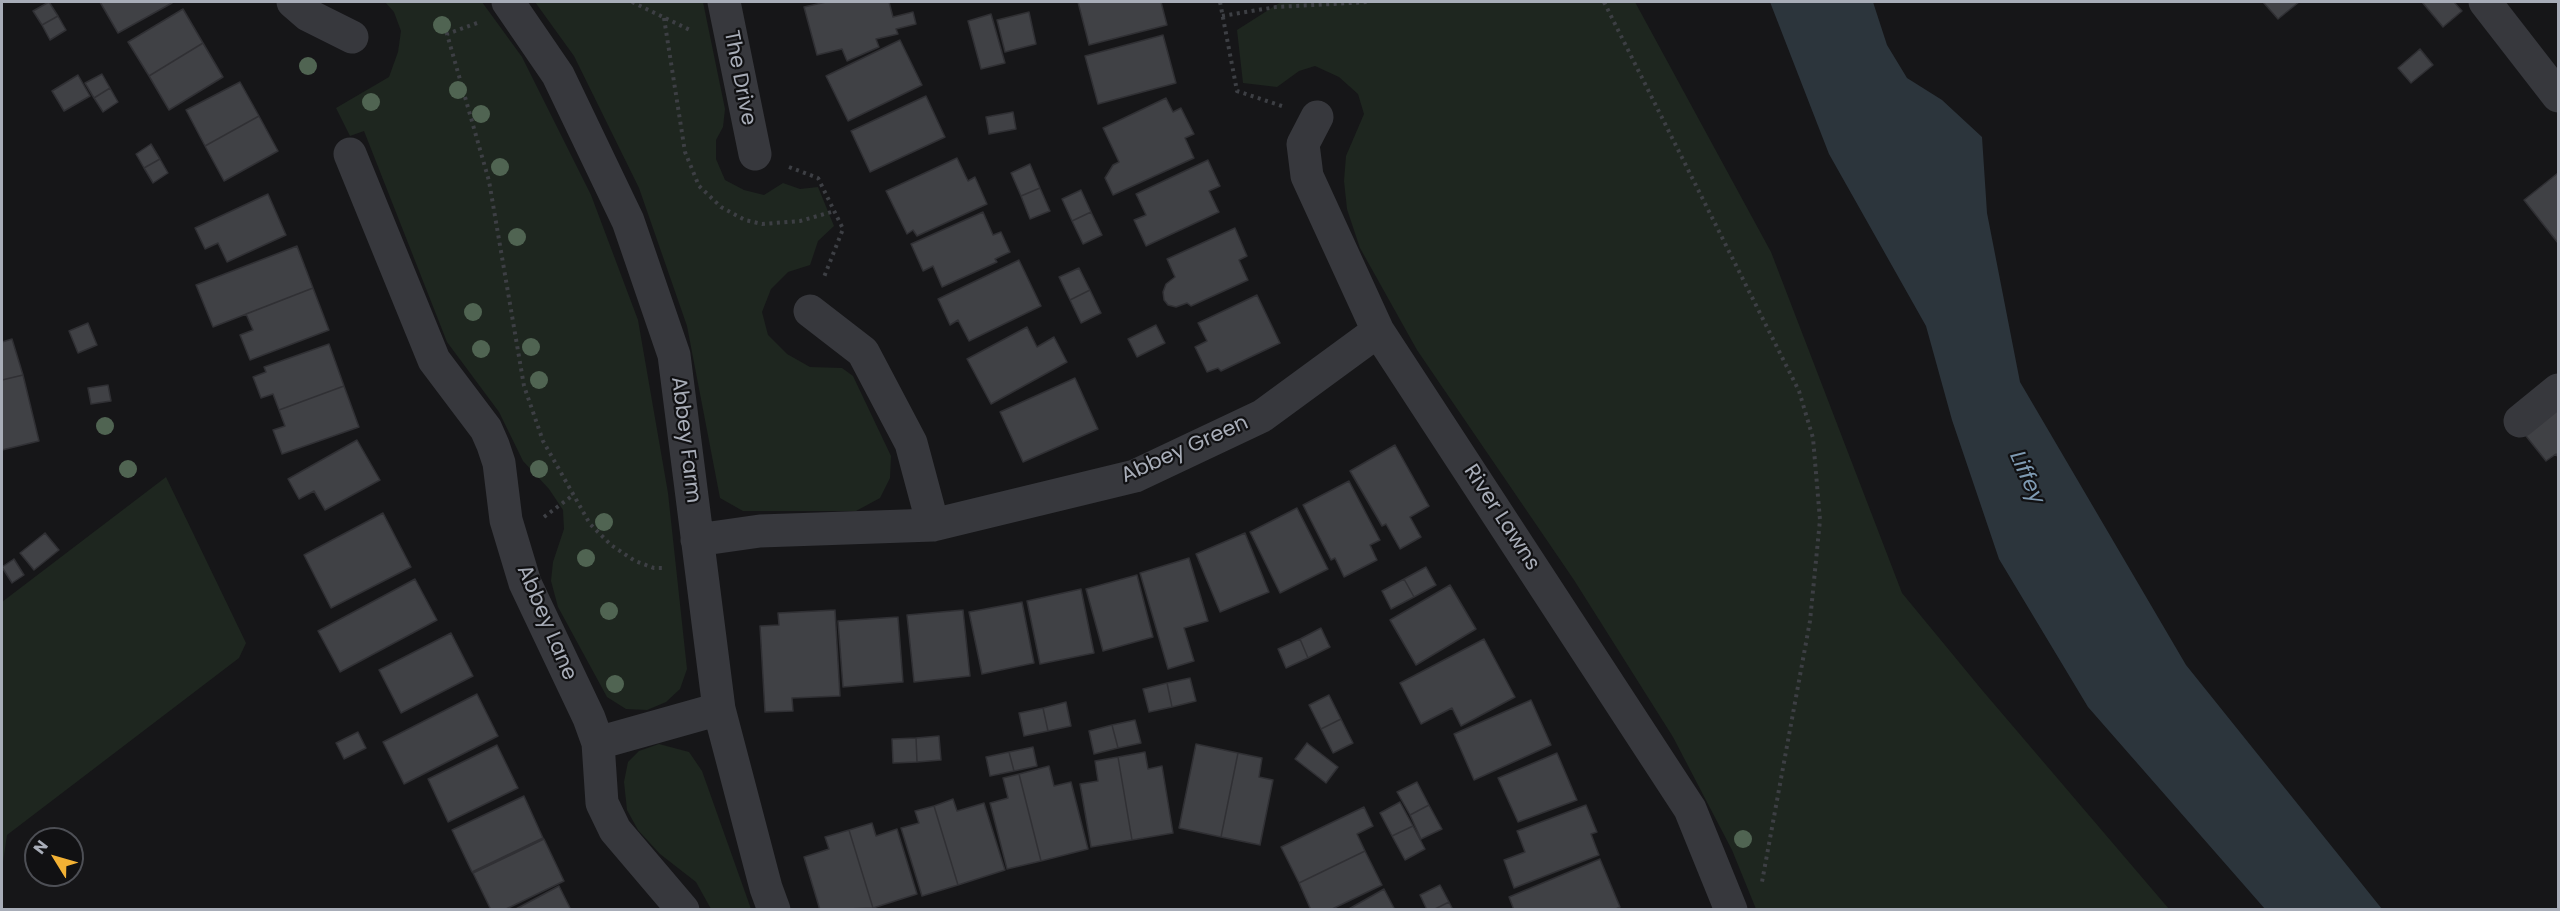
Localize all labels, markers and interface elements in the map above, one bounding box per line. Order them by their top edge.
street label: The Drive [717,28,761,128]
street label: Abbey Farm [665,375,705,505]
street label: Abbey Green [1117,411,1253,489]
water label: Liffey [2003,447,2049,509]
street label: River Lawns [1457,460,1545,576]
street label: Abbey Lane [510,562,582,684]
north arrow [24,827,84,887]
text: N [28,835,54,859]

